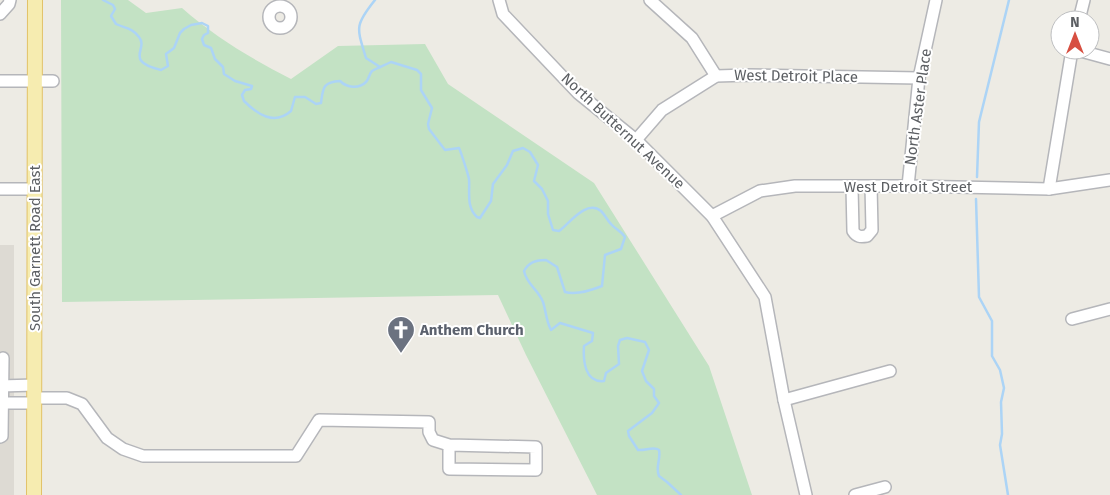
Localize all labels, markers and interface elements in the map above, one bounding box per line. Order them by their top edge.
north arrow [1050,10,1100,60]
text: N [1070,14,1080,31]
street label: North Aster Place [901,47,935,167]
street label: West Detroit Place [734,66,858,86]
street label: North Butternut Avenue [558,69,688,193]
street label: South Garnett Road East [26,164,44,331]
street label: West Detroit Street [844,178,973,196]
church icon: Anthem Church [386,315,416,354]
place label: Anthem Church [419,321,524,339]

